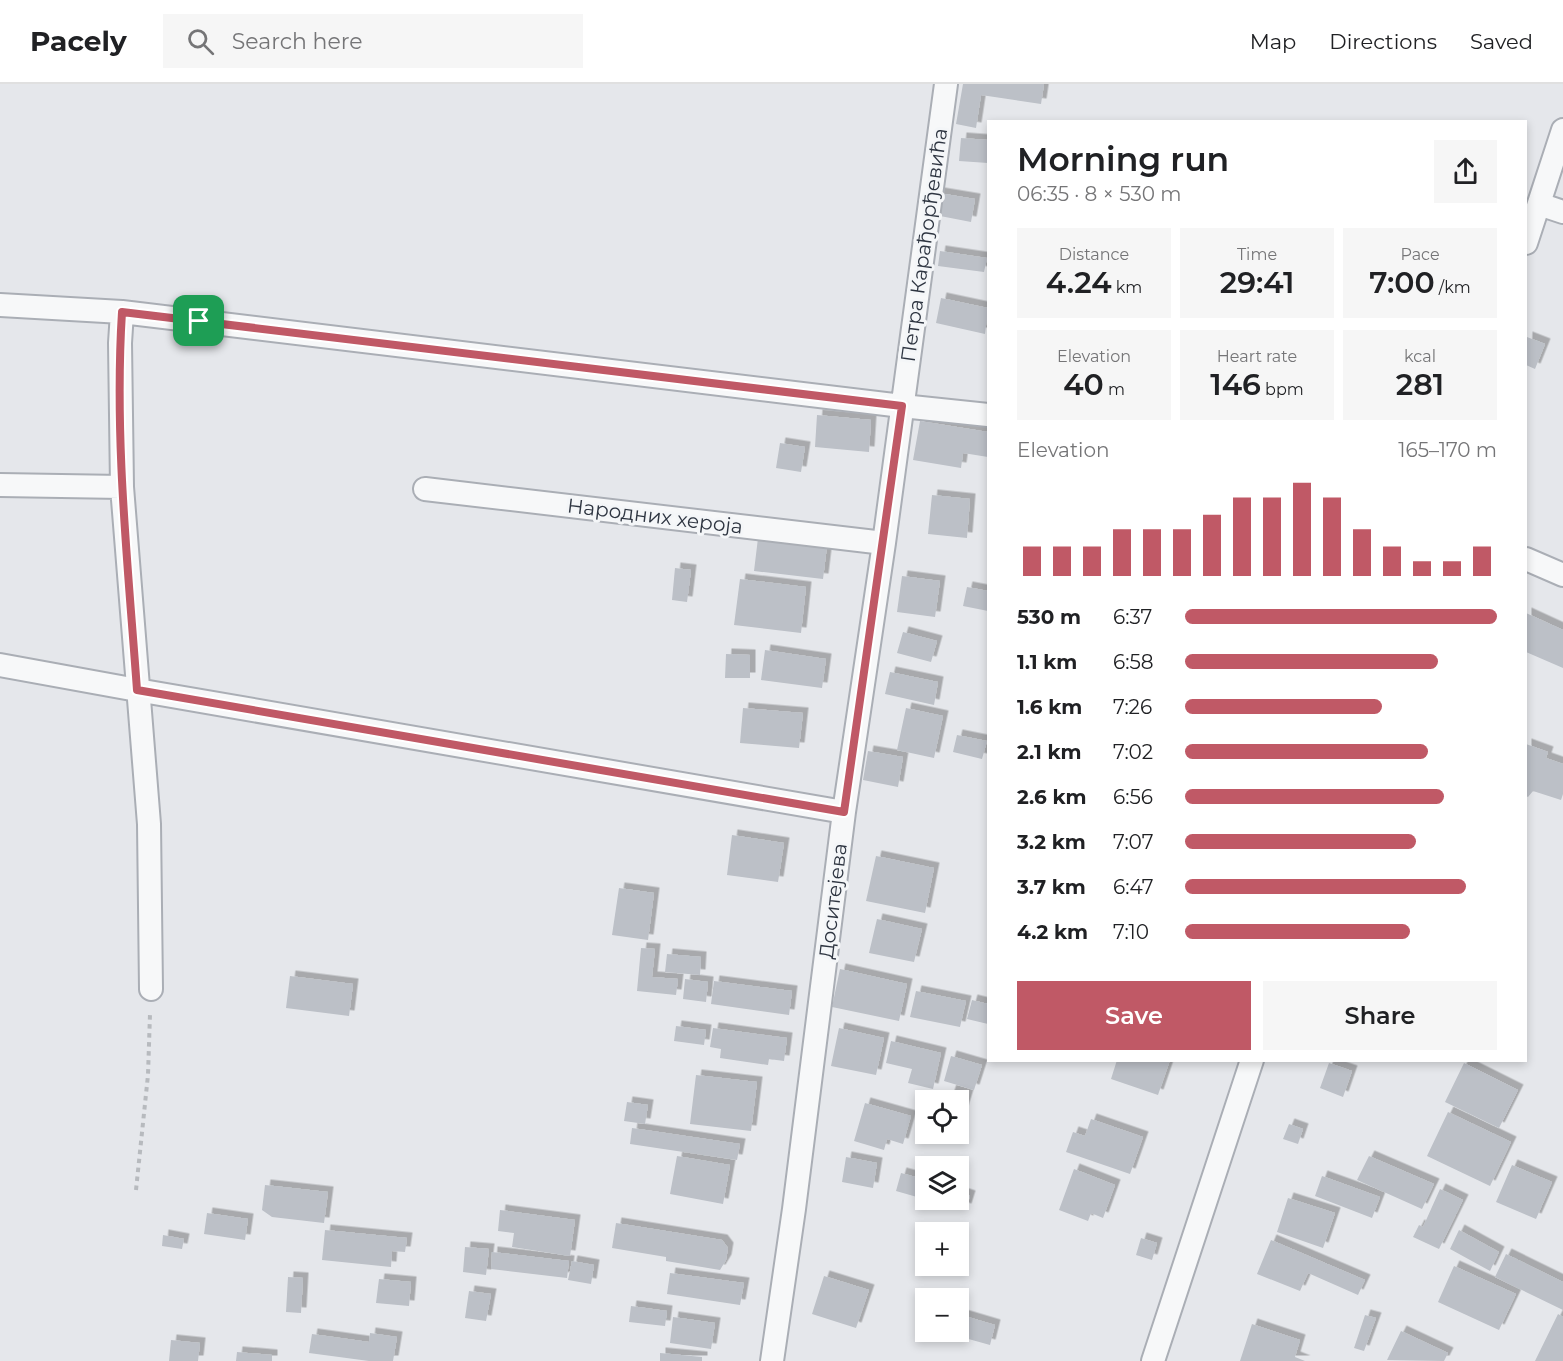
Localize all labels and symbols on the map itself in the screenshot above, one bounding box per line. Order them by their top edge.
street label: Петра Карађорђевића [896,127,952,363]
pin [173,295,224,346]
street label: Народних хероја [566,493,744,539]
street label: Доситејева [814,842,852,960]

